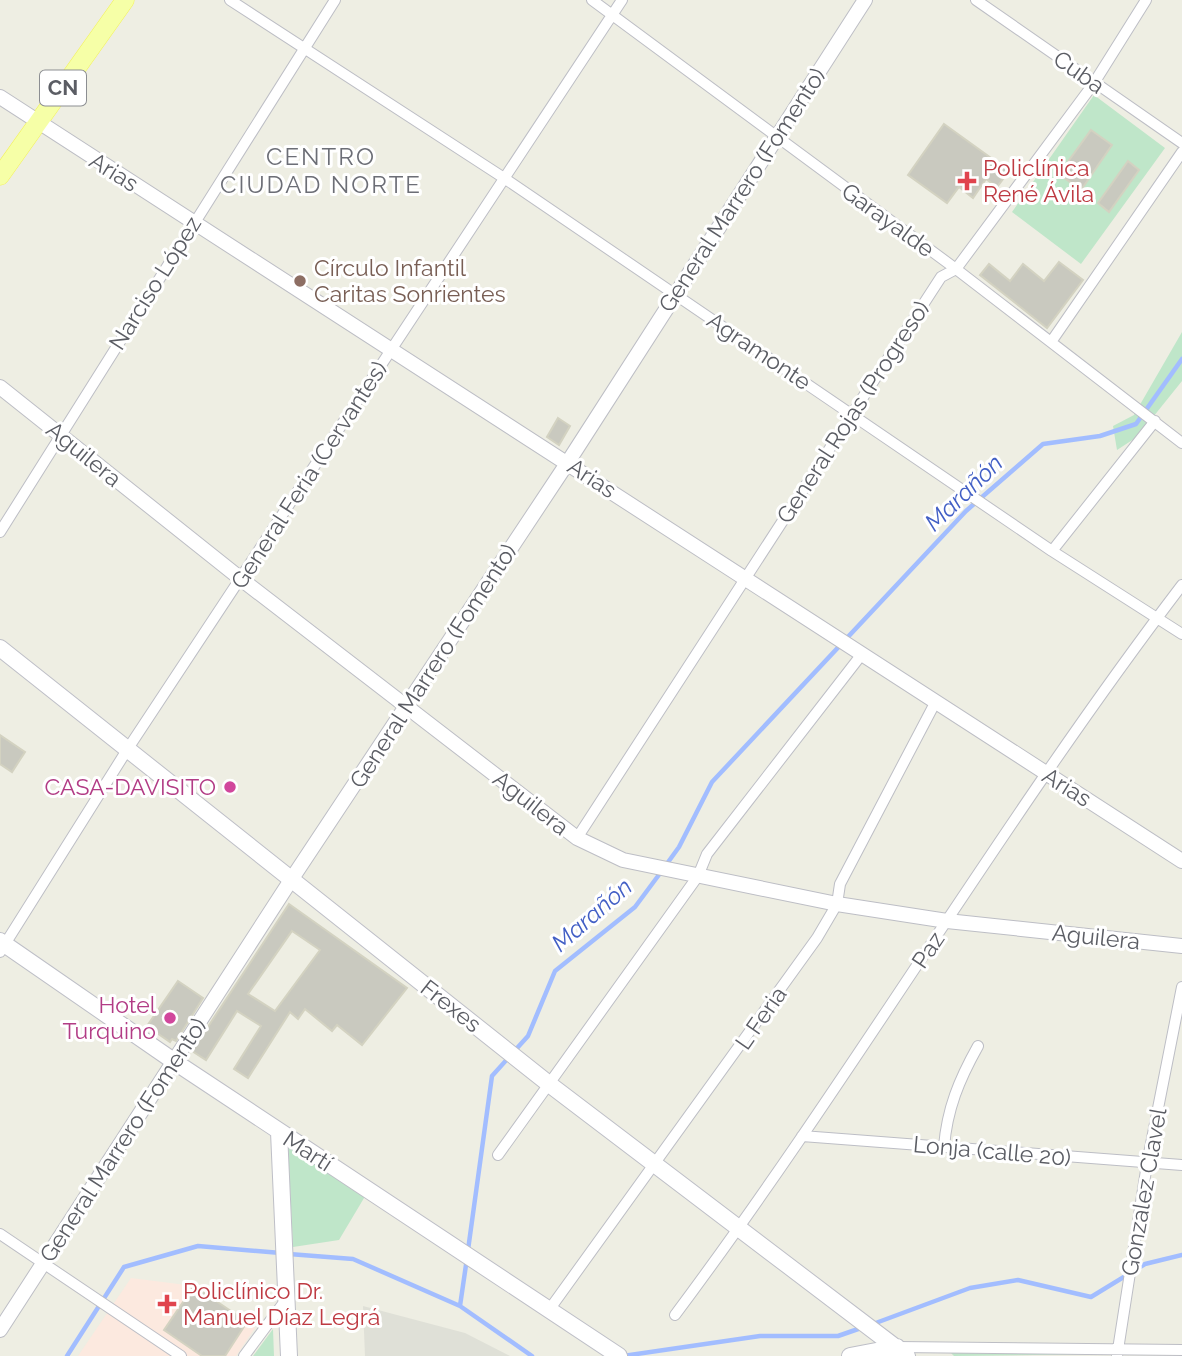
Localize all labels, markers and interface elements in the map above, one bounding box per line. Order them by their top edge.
street label: Cuba [1049,44,1110,99]
street label: General Marrero (Fomento) [653,63,831,317]
road number: CN [40,70,86,106]
district label: CENTRO CIUDAD NORTE [220,142,422,199]
street label: Arias [85,146,144,197]
place label: Policlínica René Ávila [983,154,1094,207]
marker: Policlínica René Ávila [957,171,977,191]
street label: Garayalde [837,177,940,262]
street label: Narciso López [103,211,206,354]
place label: Círculo Infantil Caritas Sonrientes [314,254,506,307]
marker: Círculo Infantil Caritas Sonrientes [292,273,308,289]
street label: General Rojas (Progreso) [771,295,935,528]
street label: Agramonte [702,306,816,395]
street label: General Feria (Cervantes) [225,356,392,594]
street label: Aguilera [41,415,127,492]
water label: Marañón [919,448,1009,537]
street label: Arias [563,452,622,503]
street label: General Marrero (Fomento) [344,539,522,793]
street label: Arias [1038,761,1097,812]
street label: Aguilera [488,765,574,840]
place label: CASA-DAVISITO [45,773,216,800]
marker: CASA-DAVISITO [222,779,238,795]
water label: Marañón [545,872,638,957]
street label: Aguilera [1051,918,1141,955]
street label: Paz [906,926,949,973]
street label: Frexes [416,974,487,1038]
street label: L Feria [729,981,792,1054]
place label: Hotel Turquino [63,991,157,1044]
marker: Hotel Turquino [162,1010,178,1026]
street label: General Marrero (Fomento) [34,1013,212,1267]
street label: Gonzalez Clavel [1115,1105,1172,1278]
street label: Martí [279,1125,339,1177]
street label: Lonja (calle 20) [912,1130,1072,1171]
place label: Policlínico Dr. Manuel Díaz Legrá [183,1277,380,1330]
marker: Policlínico Dr. Manuel Díaz Legrá [157,1294,177,1314]

